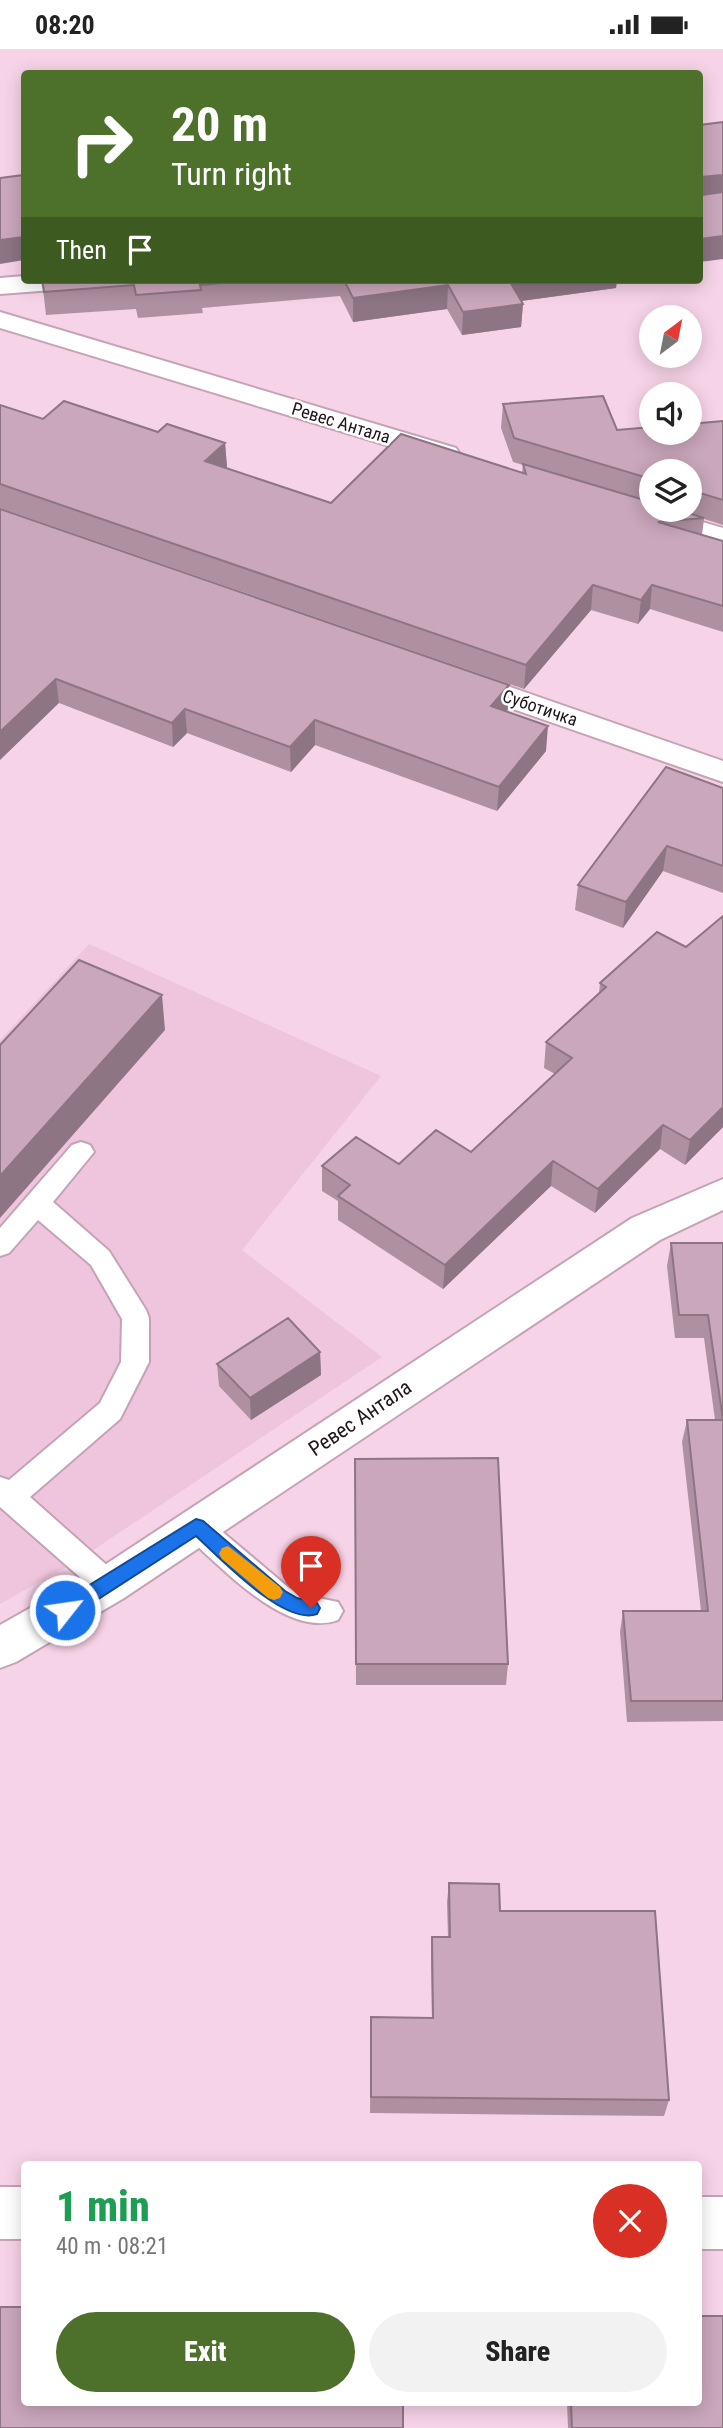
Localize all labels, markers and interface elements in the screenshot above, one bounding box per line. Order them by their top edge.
text: 08:20 [35,10,95,40]
text: 20 m [171,96,268,153]
icon: right [56,98,147,189]
text: Turn right [171,155,292,193]
icon: arrive [121,231,159,269]
text: Then [56,235,107,265]
north arrow [639,305,702,367]
map controls [639,305,702,522]
button: sound [639,382,702,445]
street label: Ревес Антала [289,398,393,447]
button: layers [639,459,702,522]
street label: Суботичка [500,685,580,730]
street label: Ревес Антала [304,1375,416,1461]
pin [281,1536,341,1608]
icon: arrive [292,1547,330,1585]
position arrow [28,1573,102,1647]
text: 1 min [56,2182,150,2231]
button: close [593,2184,667,2258]
text: 40 m · 08:21 [56,2233,168,2260]
button: Exit [56,2312,355,2392]
button: Share [369,2312,667,2392]

